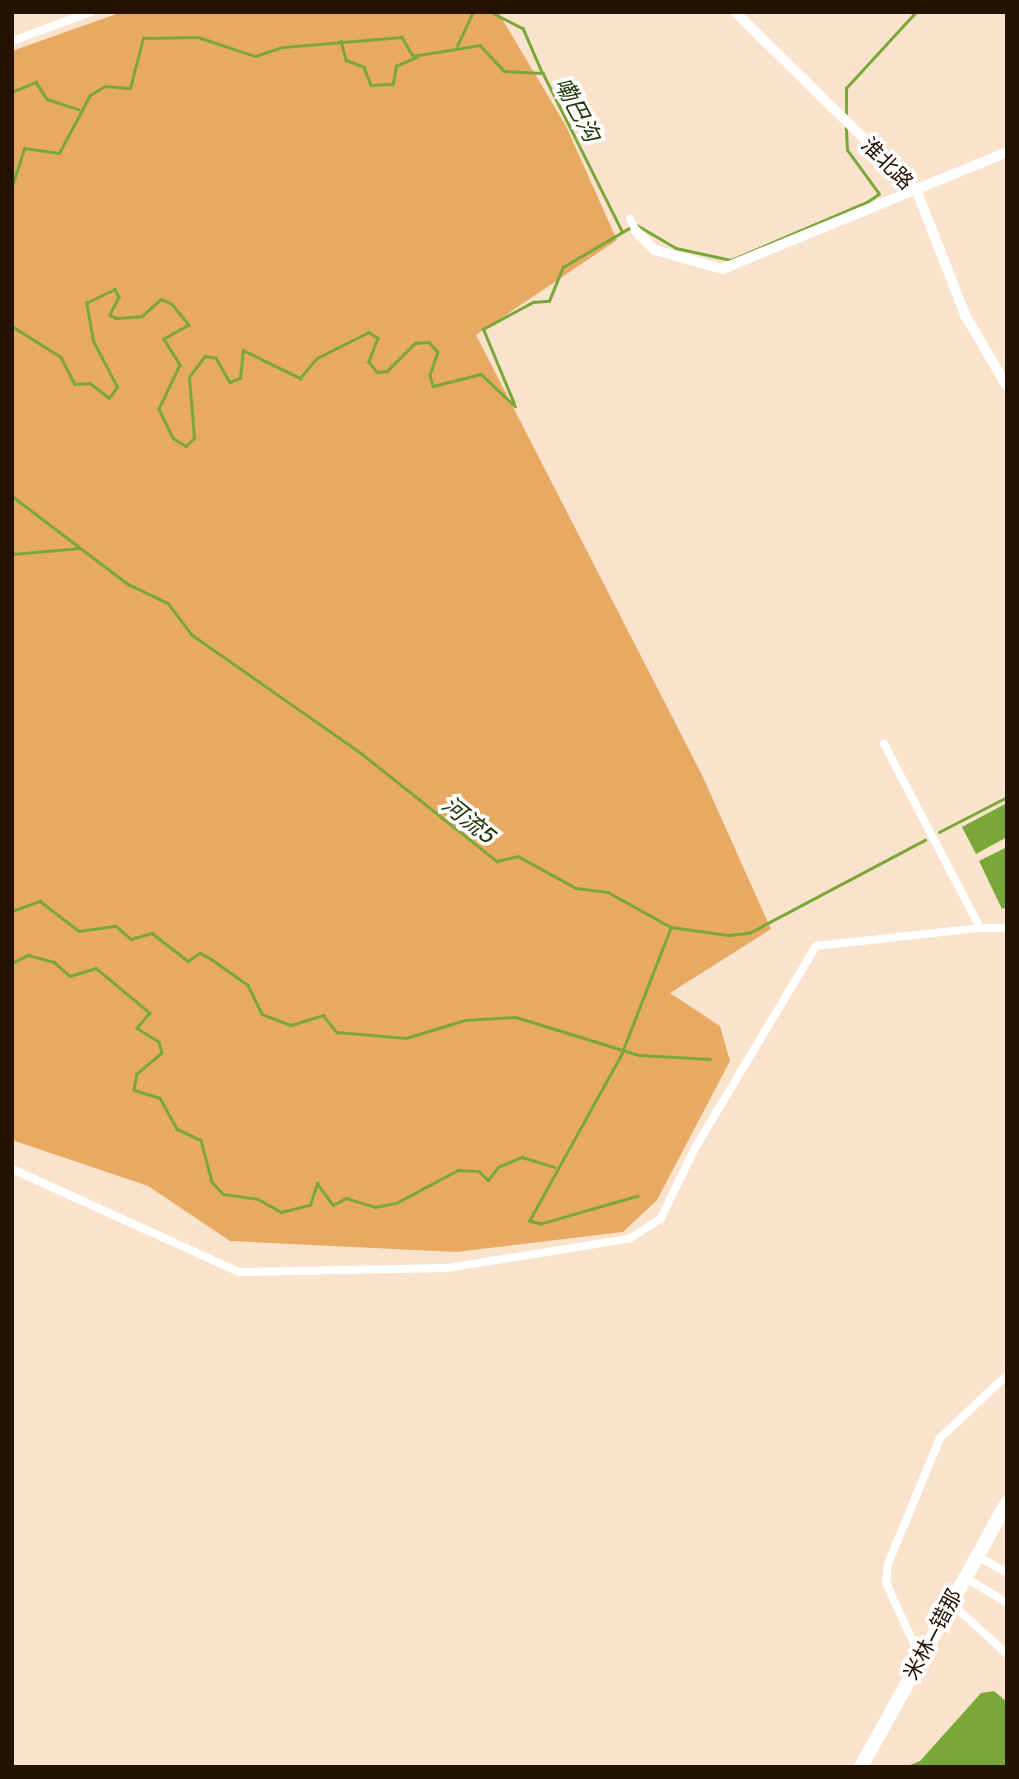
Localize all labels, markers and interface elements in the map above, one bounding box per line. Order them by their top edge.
water label: 嘞巴沟 [550,72,606,146]
street label: 淮北路 [857,132,919,194]
water label: 河流5 [437,790,501,848]
street label: 米林—错那 [898,1584,966,1684]

